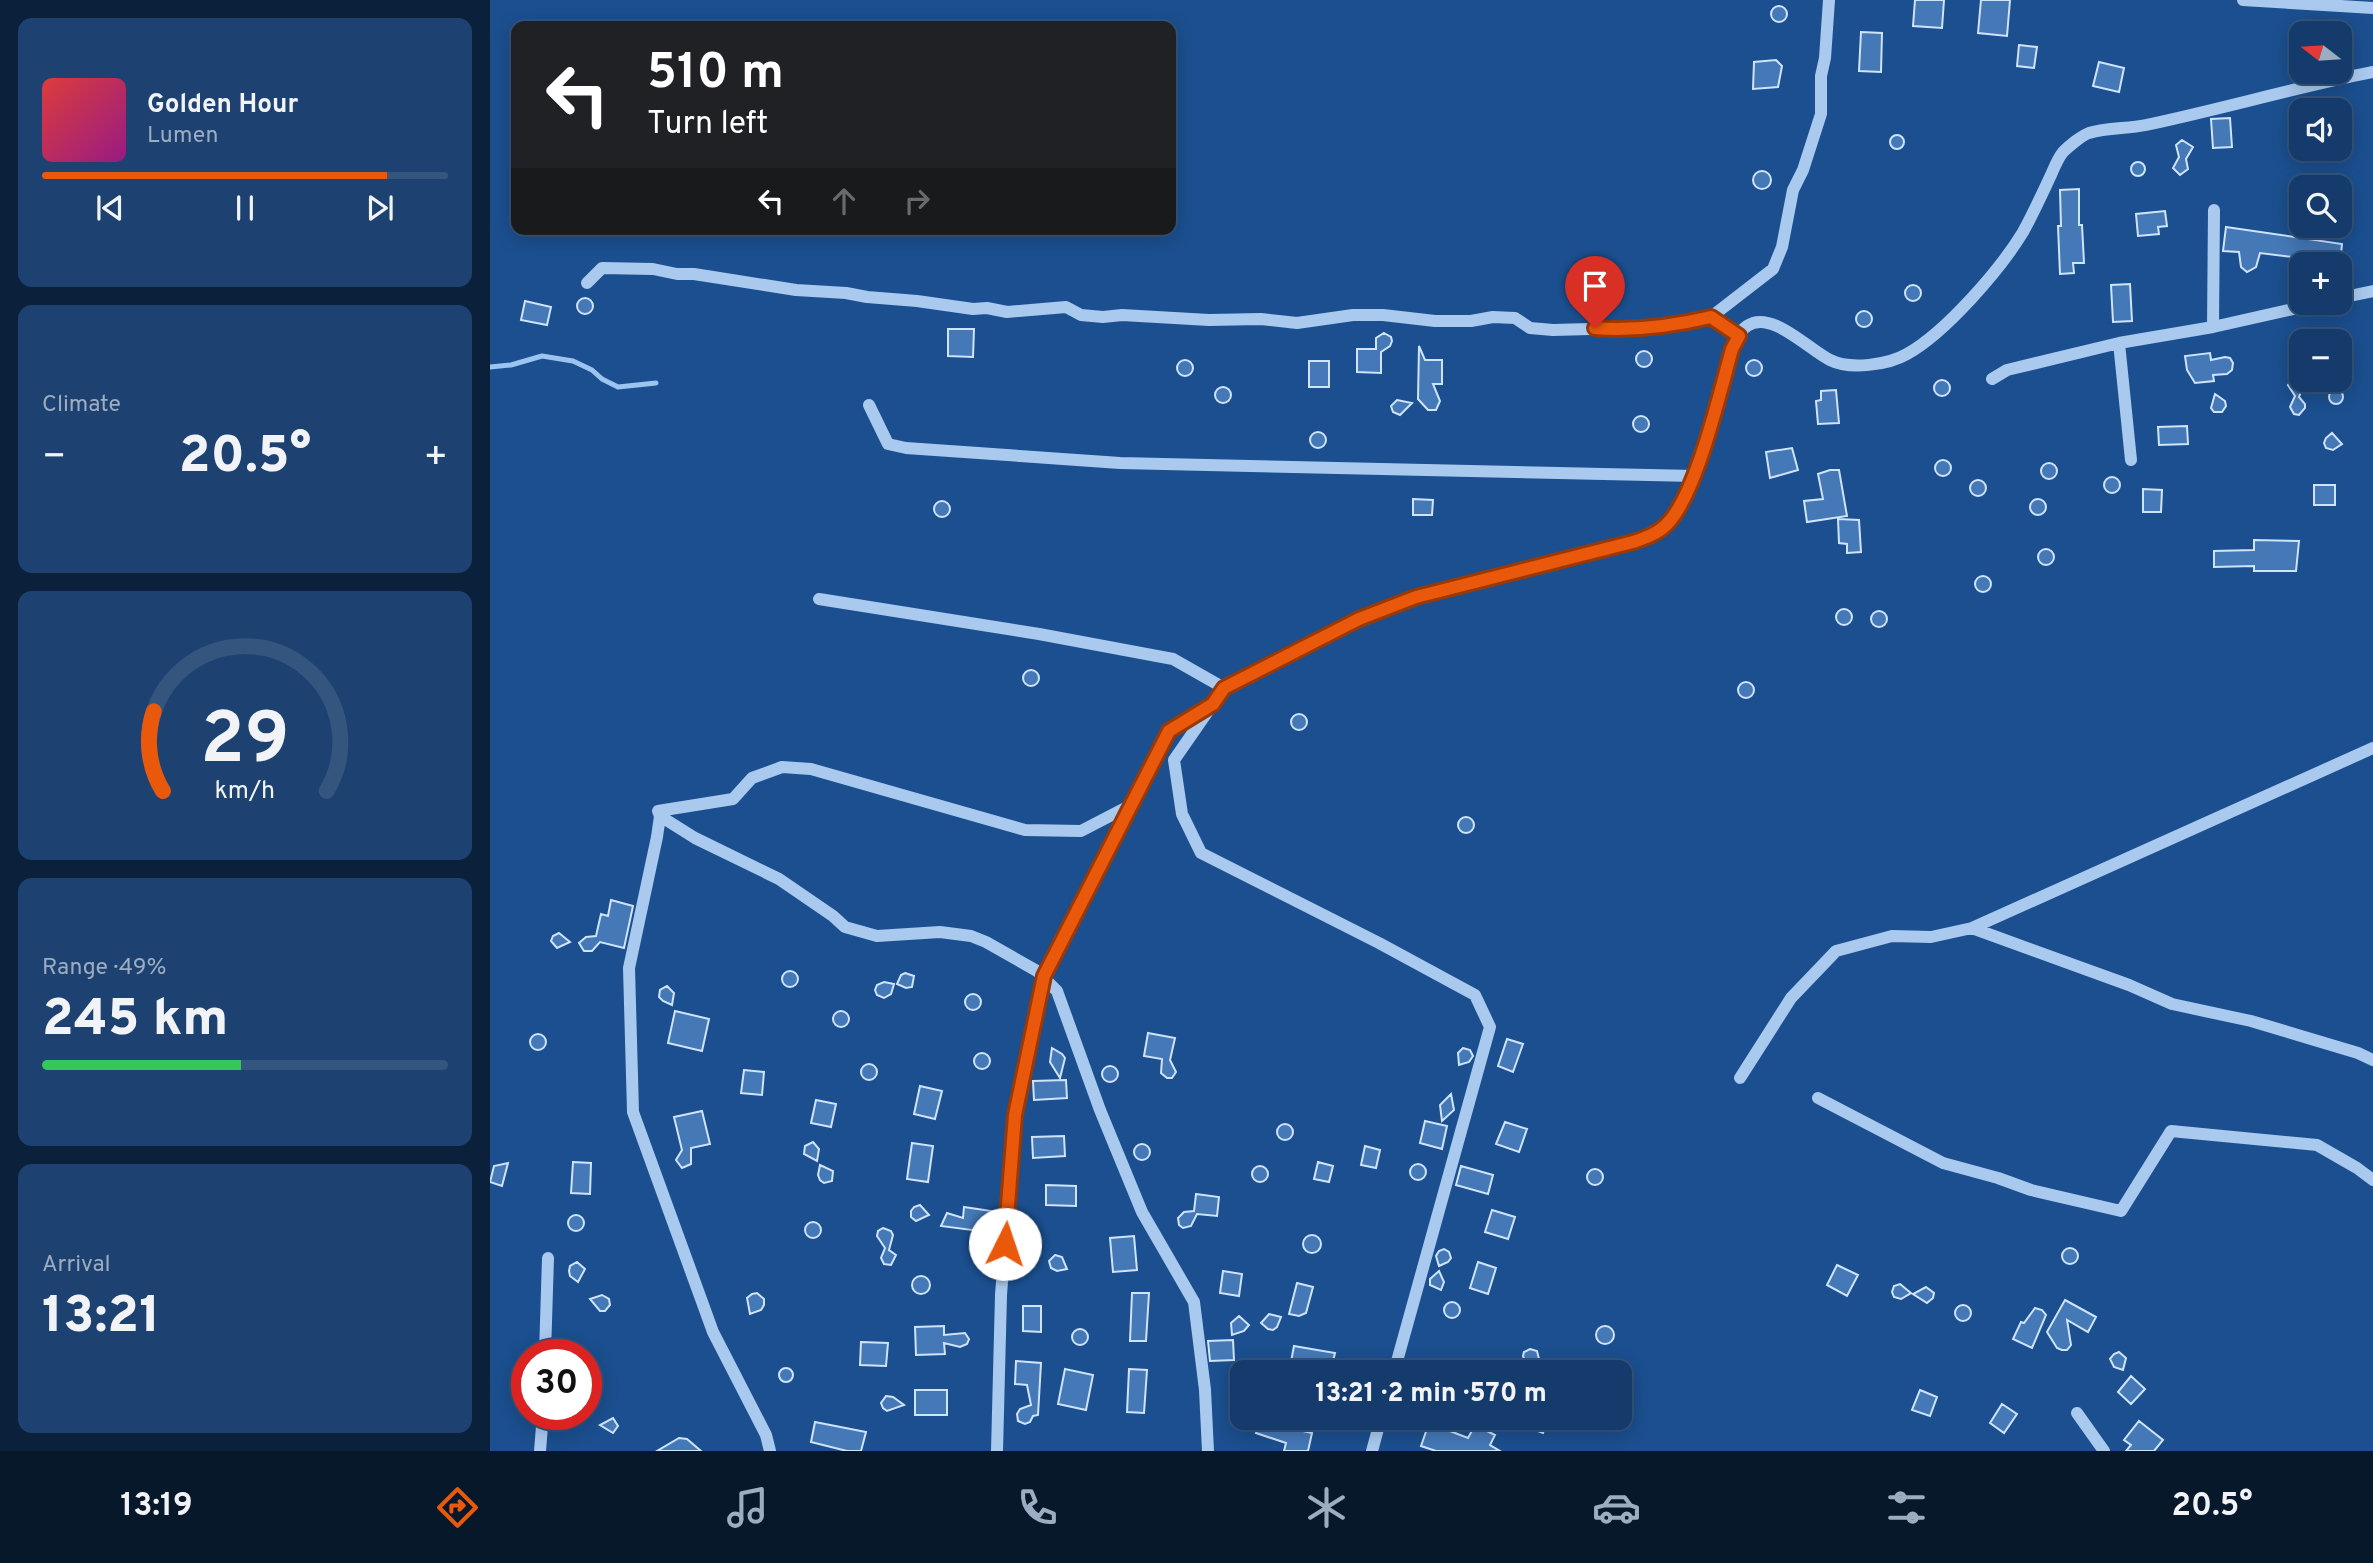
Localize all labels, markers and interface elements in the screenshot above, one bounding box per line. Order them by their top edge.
north arrow [2289,21,2352,84]
map controls [2289,21,2352,392]
text: 510 m [647,44,784,106]
icon: left [532,49,623,140]
text: Golden Hour [147,89,298,122]
button: sound [2289,98,2352,161]
text: Turn left [647,105,768,145]
text: Lumen [147,122,218,151]
button: search [2289,175,2352,238]
icon: left [752,182,790,220]
icon: ahead [825,182,863,220]
icon: right [898,182,936,220]
icon: previous [91,189,129,227]
icon: pause [226,189,264,227]
icon: next [361,189,399,227]
button: + [2289,252,2352,315]
pin [1565,256,1625,328]
icon: arrive [1576,267,1614,305]
button: − [2289,329,2352,392]
text: Climate [42,391,121,420]
text: 20.5° [179,425,311,491]
text: − [42,434,67,483]
text: + [423,434,448,483]
text: 29 [200,698,290,790]
text: km/h [215,776,275,808]
text: Range · 49% [42,954,166,983]
text: 245 km [42,988,228,1054]
position arrow [968,1207,1042,1281]
text: Arrival [42,1251,111,1280]
text: 13:21 [42,1285,160,1351]
speed limit sign: 30 [511,1339,602,1430]
text: 13:21 · 2 min · 570 m [1315,1378,1547,1411]
icon: directions [433,1483,482,1532]
icon: music [723,1483,772,1532]
icon: phone [1013,1483,1062,1532]
icon: climate [1302,1483,1351,1532]
icon: car [1592,1483,1641,1532]
icon: filters [1882,1483,1931,1532]
text: 13:19 [120,1487,193,1527]
text: 20.5° [2171,1487,2253,1527]

